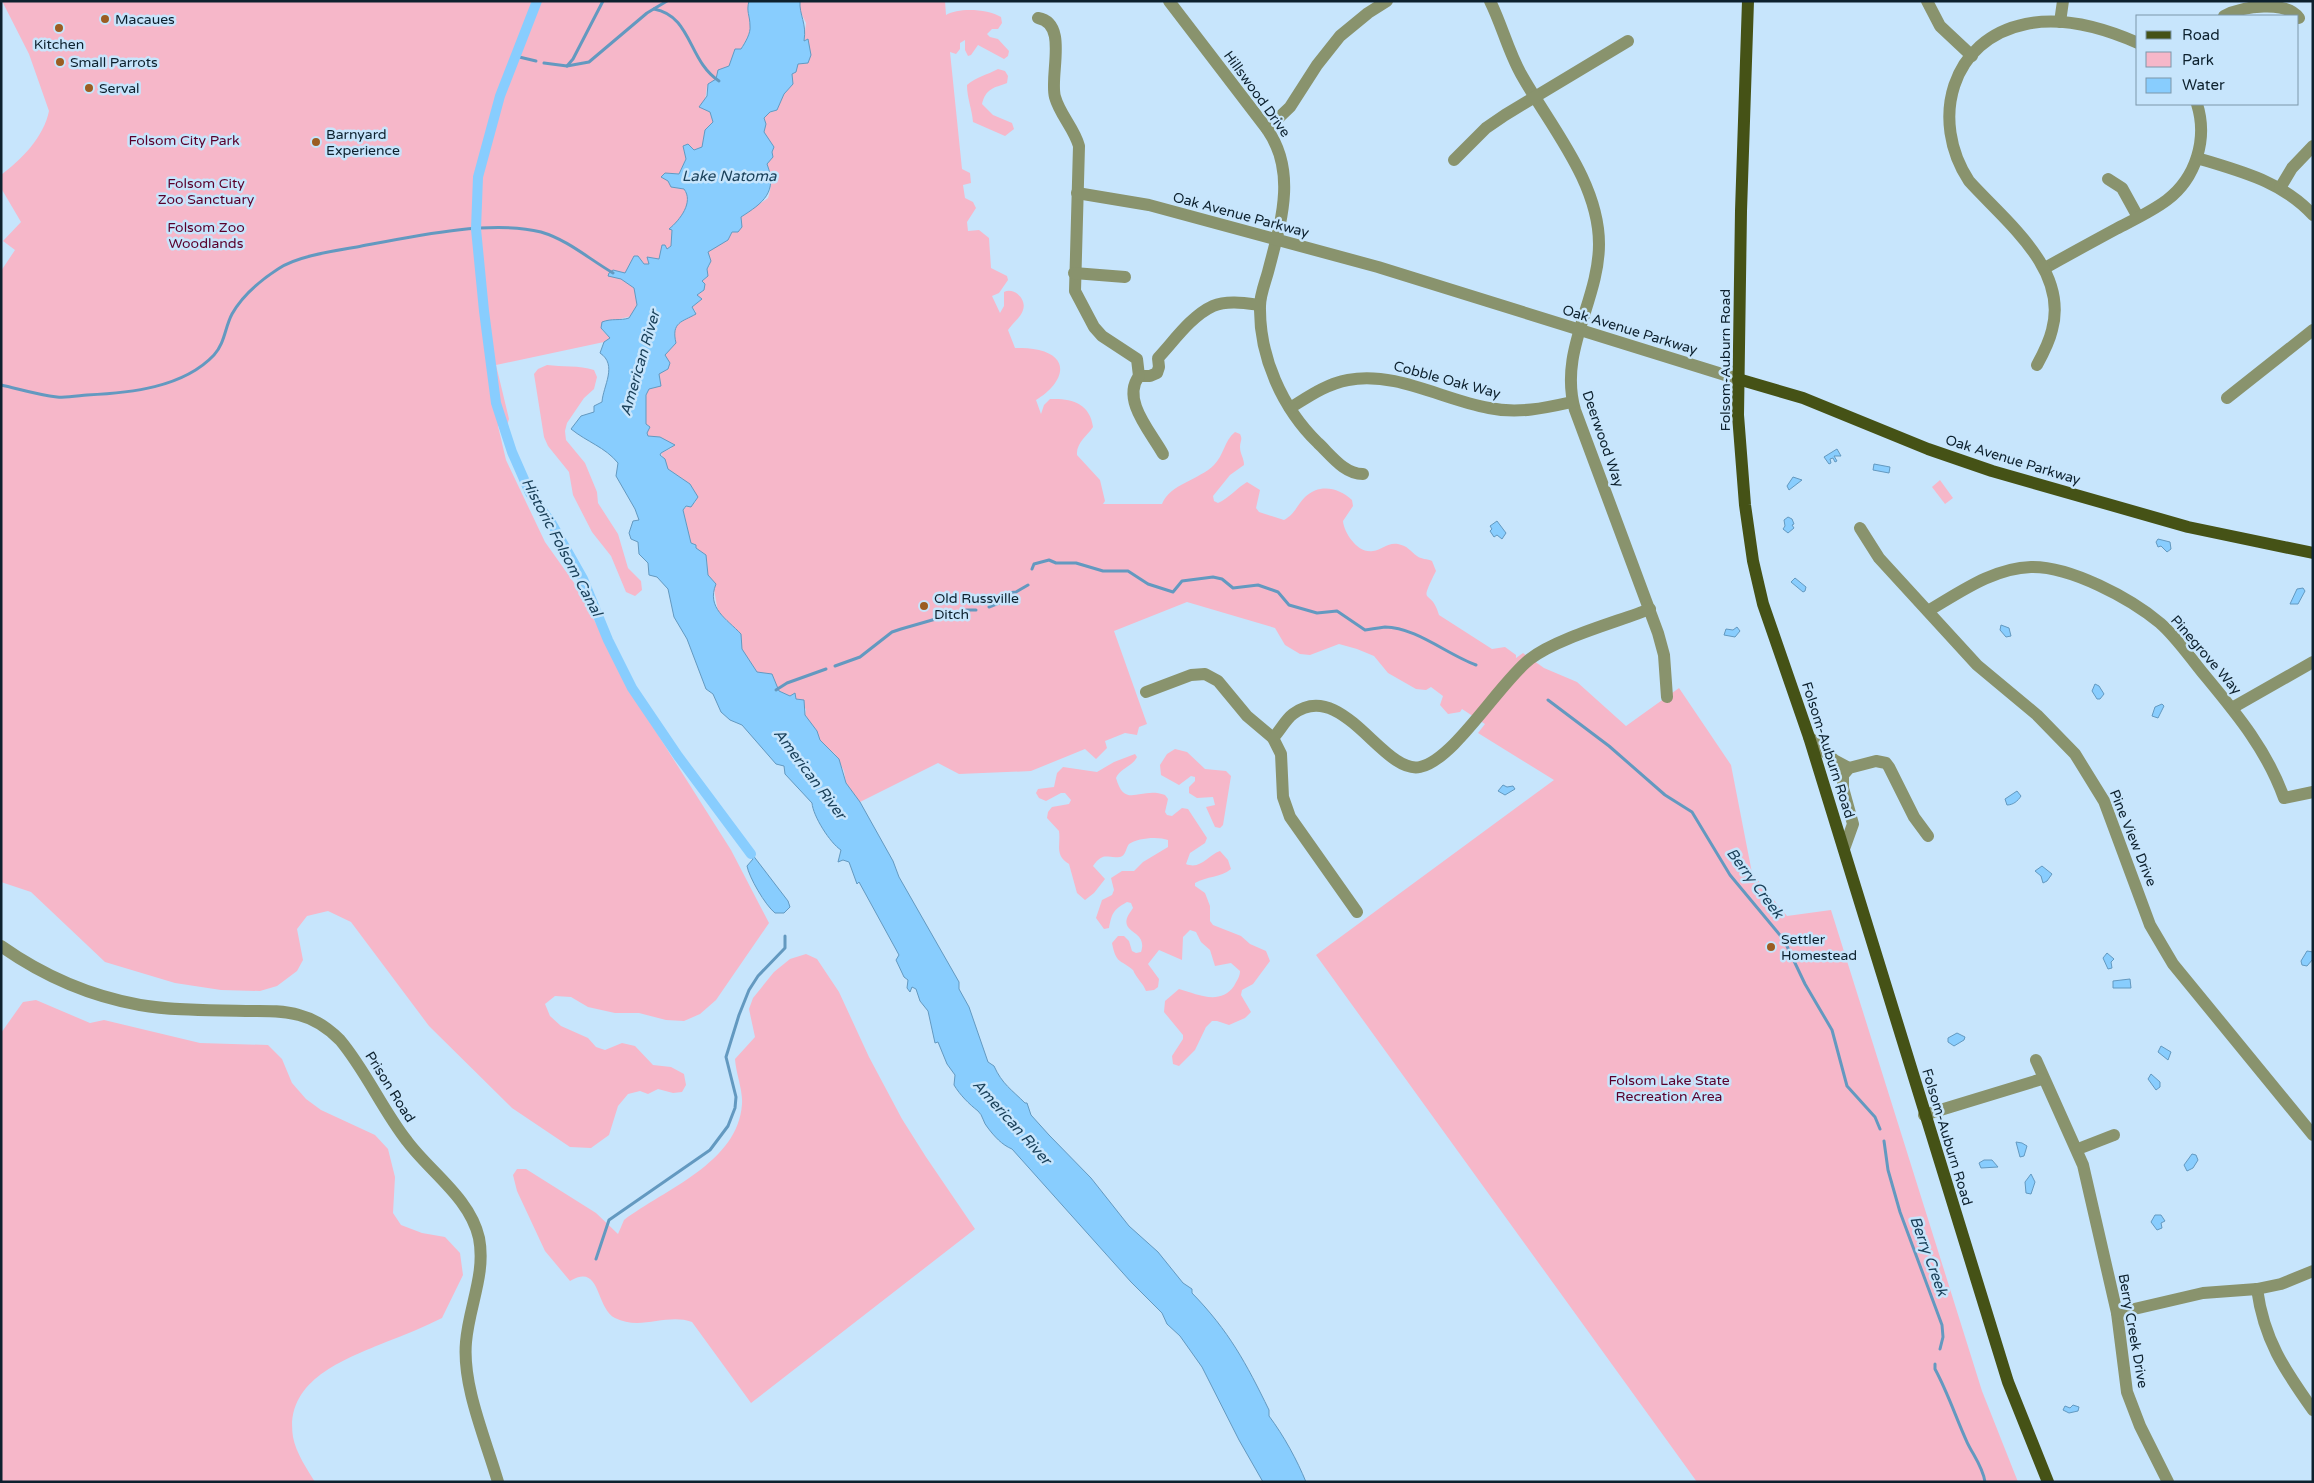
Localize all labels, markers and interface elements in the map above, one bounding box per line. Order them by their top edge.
place label: Macaues [115,11,175,28]
marker: Macaues [99,13,111,25]
legend [2136,15,2299,105]
marker: Kitchen [53,22,65,34]
text: Road [2182,26,2220,44]
place label: Kitchen [34,36,84,53]
street label: Hillswood Drive [1220,48,1294,141]
text: Park [2182,51,2214,69]
place label: Small Parrots [70,54,158,71]
marker: Small Parrots [54,56,66,68]
text: Water [2182,76,2225,94]
place label: Serval [99,80,140,97]
marker: Serval [83,82,95,94]
place label: Barnyard Experience [326,126,400,159]
park label: Folsom City Park [128,132,240,149]
marker: Barnyard Experience [310,136,322,148]
water label: Lake Natoma [682,167,777,185]
park label: Folsom City Zoo Sanctuary [158,175,255,208]
street label: Oak Avenue Parkway [1171,189,1311,241]
park label: Folsom Zoo Woodlands [167,219,245,252]
street label: Folsom-Auburn Road [1717,289,1734,431]
street label: Oak Avenue Parkway [1560,301,1700,359]
water label: American River [616,306,664,418]
street label: Cobble Oak Way [1392,358,1503,403]
street label: Deerwood Way [1579,389,1628,490]
street label: Oak Avenue Parkway [1943,431,2083,489]
water label: Historic Folsom Canal [518,475,607,621]
place label: Old Russville Ditch [934,590,1019,623]
marker: Old Russville Ditch [918,600,930,612]
street label: Pinegrove Way [2167,612,2245,698]
street label: Folsom-Auburn Road [1798,680,1858,820]
water label: American River [770,725,851,825]
street label: Pine View Drive [2106,787,2160,889]
water label: Berry Creek [1723,844,1788,923]
place label: Settler Homestead [1781,931,1857,964]
marker: Settler Homestead [1765,941,1777,953]
street label: Prison Road [361,1048,419,1126]
street label: Folsom-Auburn Road [1918,1066,1976,1208]
park label: Folsom Lake State Recreation Area [1608,1072,1730,1105]
water label: American River [969,1076,1057,1170]
water label: Berry Creek [1906,1214,1952,1300]
street label: Berry Creek Drive [2115,1272,2151,1390]

